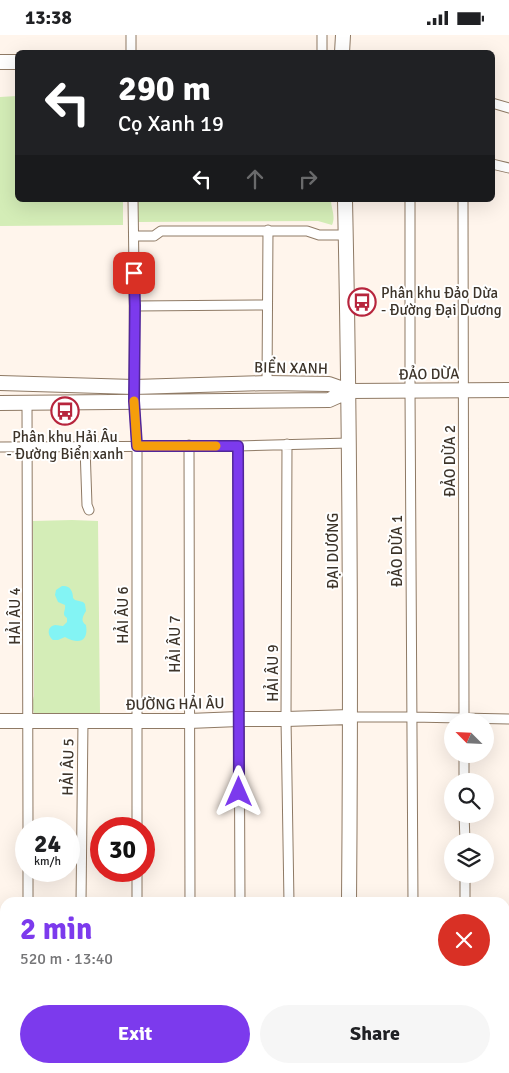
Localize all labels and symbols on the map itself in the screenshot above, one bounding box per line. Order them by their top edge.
pin [113,252,155,294]
place label: Phân khu Đảo Dừa - Đường Đại Dương [381,284,502,319]
bus stop icon: Phân khu Đảo Dừa - Đường Đại Dương [347,287,377,317]
street label: BIỂN XANH [254,355,328,378]
street label: ĐẢO DỪA [398,363,459,384]
bus stop icon: Phân khu Hải Âu - Đường Biển xanh [50,396,80,426]
street label: ĐẢO DỪA 2 [440,425,459,497]
place label: Phân khu Hải Âu - Đường Biển xanh [7,428,123,463]
street label: ĐẠI DƯƠNG [324,513,342,589]
street label: ĐẢO DỪA 1 [387,515,406,587]
street label: HẢI ÂU 6 [113,586,132,644]
street label: HẢI ÂU 4 [5,587,24,645]
street label: HẢI ÂU 7 [165,615,184,673]
street label: HẢI ÂU 9 [263,644,282,702]
street label: ĐƯỜNG HẢI ÂU [125,693,225,714]
north arrow [444,713,494,763]
street label: HẢI ÂU 5 [58,738,77,796]
position arrow [212,765,264,817]
speed limit sign: 30 [90,817,155,882]

